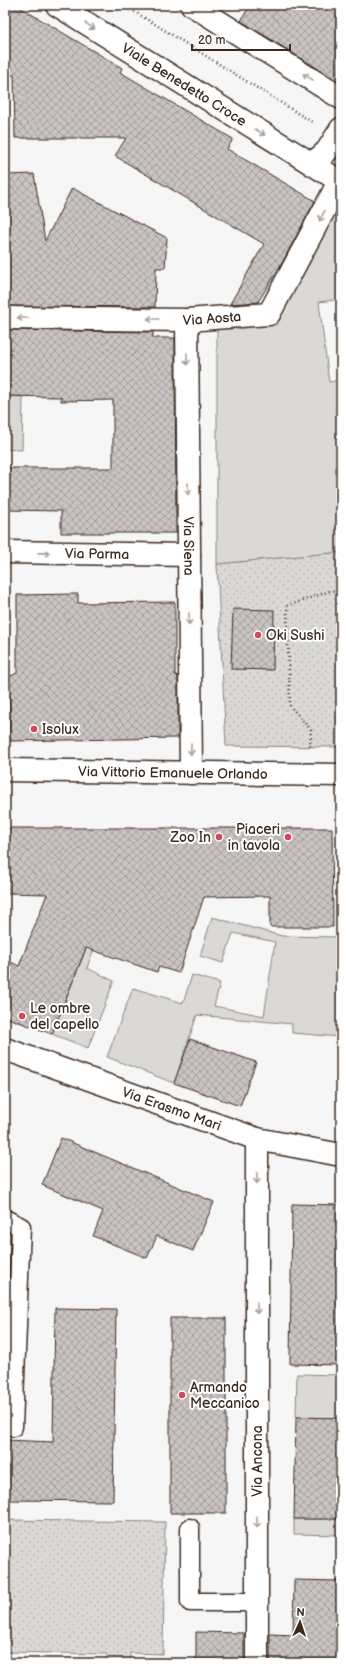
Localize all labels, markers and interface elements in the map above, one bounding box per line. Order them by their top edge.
one-way arrow [84,22,96,30]
scale bar [192,26,290,52]
text: 20 m [198,33,225,48]
street label: Viale Benedetto Croce [118,39,250,130]
one-way arrow [302,73,314,81]
one-way arrow [254,128,266,136]
one-way arrow [317,210,325,222]
street label: Via Aosta [183,308,242,329]
one-way arrow [17,314,30,322]
one-way arrow [147,316,160,323]
one-way arrow [183,352,191,365]
one-way arrow [184,482,192,495]
street label: Via Siena [180,516,197,576]
street label: Via Parma [65,545,129,563]
one-way arrow [37,549,50,556]
one-way arrow [185,612,193,625]
place label: Oki Sushi [266,627,325,644]
marker: Oki Sushi [253,630,263,640]
place label: Isolux [42,721,79,738]
marker: Isolux [29,724,39,734]
one-way arrow [187,742,194,755]
street label: Via Vittorio Emanuele Orlando [78,763,268,783]
place label: Piaceri in tavola [228,821,280,854]
place label: Zoo In [169,829,211,846]
marker: Zoo In [214,832,224,842]
marker: Piaceri in tavola [283,832,293,842]
place label: Le ombre del capello [30,1000,99,1033]
marker: Le ombre del capello [17,1011,27,1021]
street label: Via Erasmo Mari [120,1083,223,1135]
one-way arrow [253,1171,261,1184]
one-way arrow [253,1301,261,1314]
place label: Armando Meccanico [190,1379,260,1412]
marker: Armando Meccanico [177,1390,187,1400]
street label: Via Ancona [249,1425,266,1497]
one-way arrow [253,1515,261,1528]
north arrow [280,1602,320,1642]
text: N [296,1606,305,1619]

